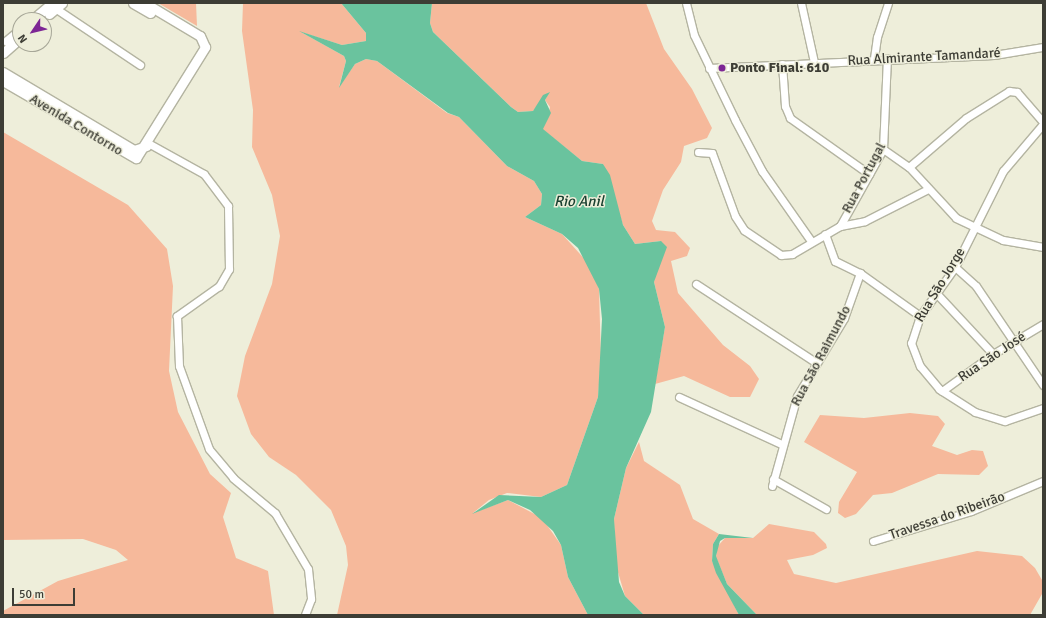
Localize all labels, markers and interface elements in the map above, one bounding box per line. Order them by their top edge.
north arrow [12,12,52,52]
text: N [15,32,30,45]
street label: Rua Almirante Tamandaré [847,45,1001,69]
place label: Ponto Final: 610 [730,60,829,76]
marker: Ponto Final: 610 [717,63,727,73]
street label: Avenida Contorno [26,91,126,159]
street label: Rua Portugal [838,140,890,216]
water label: Rio Anil [554,193,604,211]
street label: Rua São Jorge [911,245,969,325]
street label: Rua São Raimundo [787,303,855,409]
street label: Rua São José [955,328,1029,386]
street label: Travessa do Ribeirão [887,488,1007,544]
scale bar [14,580,77,606]
text: 50 m [19,587,44,602]

